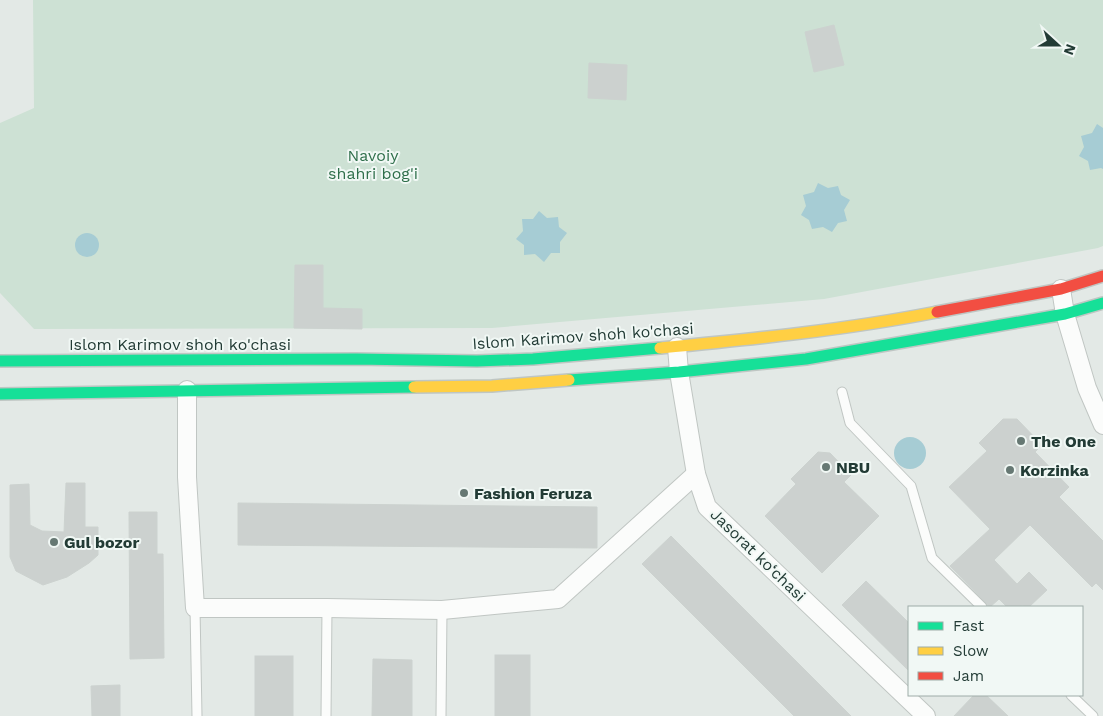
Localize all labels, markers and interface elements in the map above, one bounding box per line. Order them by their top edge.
north arrow [1033,20,1083,70]
text: N [1061,42,1079,57]
park label: Navoiy shahri bog'i [328,146,418,183]
street label: Islom Karimov shoh ko'chasi [472,319,694,353]
street label: Islom Karimov shoh ko'chasi [69,335,291,354]
place label: The One [1031,432,1096,451]
marker: The One [1015,435,1027,447]
place label: NBU [836,458,870,477]
marker: NBU [820,461,832,473]
place label: Korzinka [1020,461,1090,480]
marker: Korzinka [1004,464,1016,476]
place label: Fashion Feruza [474,484,593,503]
marker: Fashion Feruza [458,487,470,499]
street label: Jasorat ko‘chasi [706,505,810,605]
place label: Gul bozor [64,533,139,552]
marker: Gul bozor [48,536,60,548]
legend [908,606,1083,696]
text: Fast [953,617,985,635]
text: Slow [953,642,989,660]
text: Jam [953,667,984,685]

